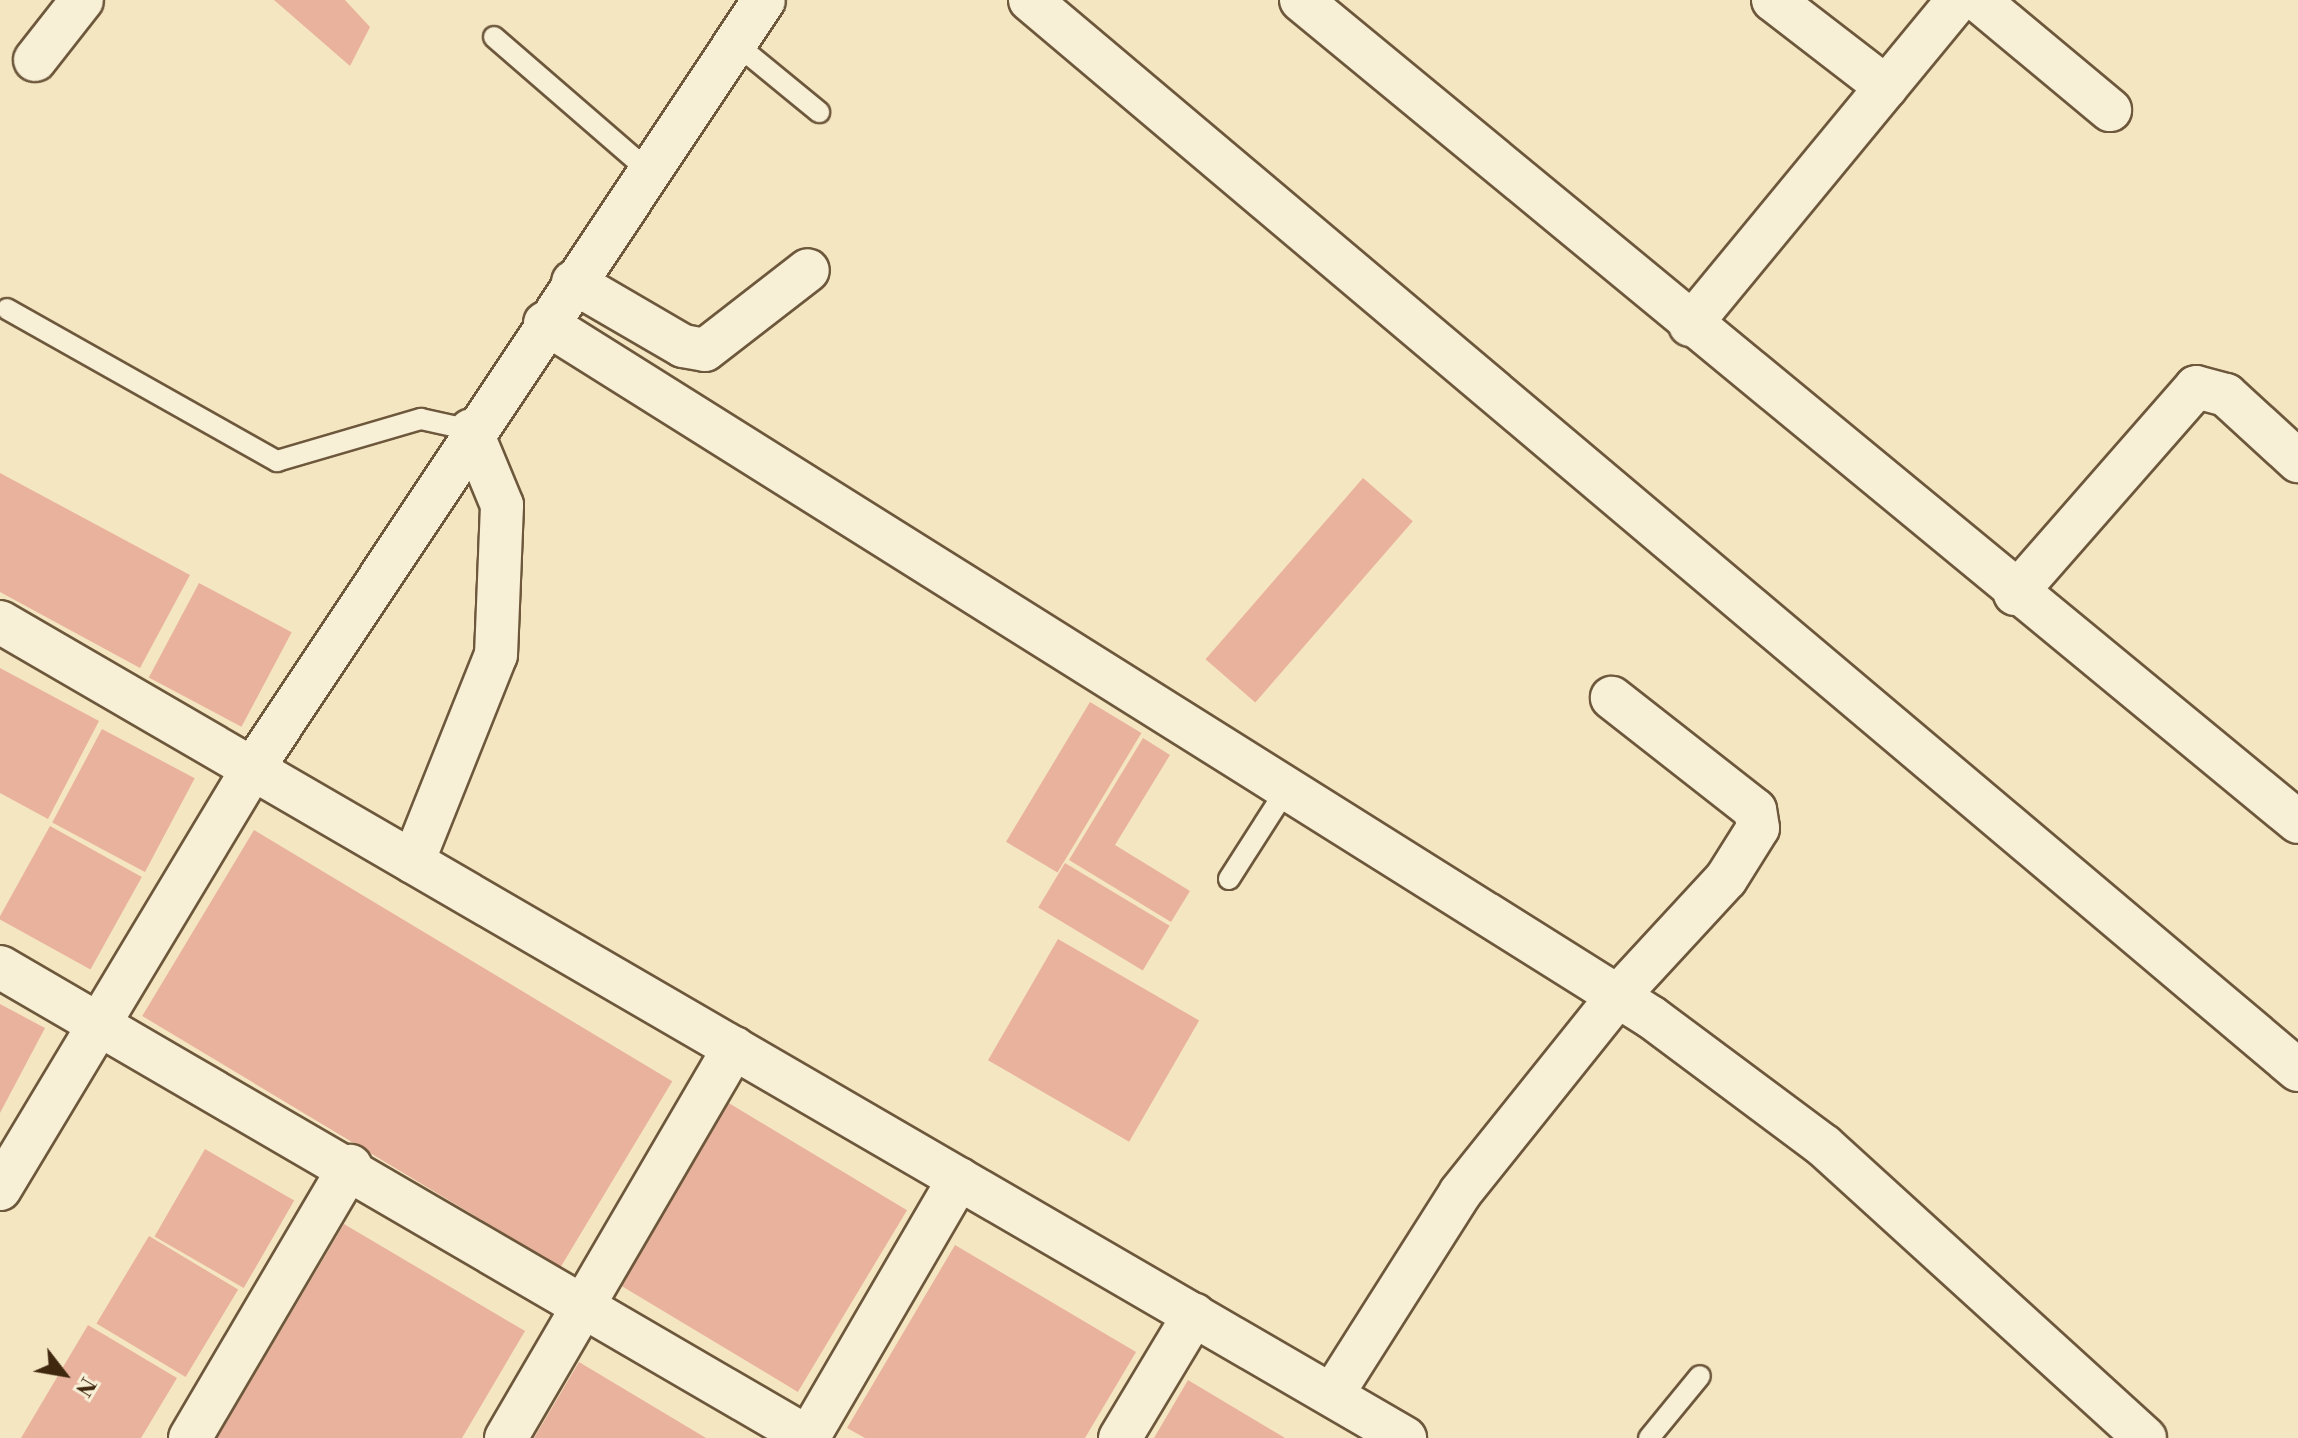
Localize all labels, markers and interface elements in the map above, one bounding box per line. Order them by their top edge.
north arrow [24,1334,104,1414]
text: N [69,1372,101,1401]

